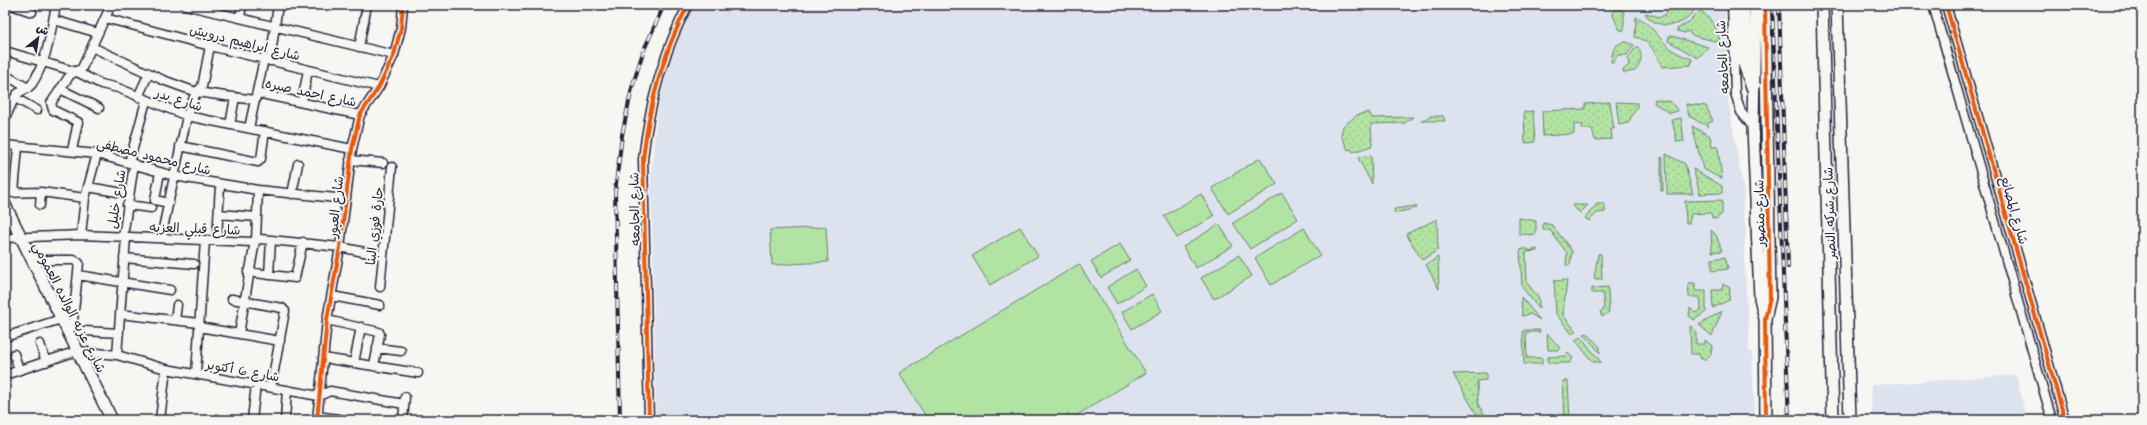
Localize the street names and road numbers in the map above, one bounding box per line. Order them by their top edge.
street label: شارع الجامعه [1712,20,1734,94]
street label: شارع ابراهيم درويش [187,21,302,66]
street label: شارع احمد صبره [264,75,358,111]
street label: شارع بدر [152,84,205,116]
street label: شارع محمود مصطفى [95,134,213,180]
street label: شارع شركه النصر [1819,167,1841,260]
street label: شارع خليل [103,168,131,230]
street label: شارع الجامعه [625,172,645,246]
street label: شارع المصانع [1995,174,2032,247]
street label: شارع العبور [324,175,348,240]
street label: شارع منصور [1750,179,1770,248]
street label: حارة فوزي البنا [362,186,388,266]
street label: شارع قبلي العزبه [149,218,241,242]
street label: شارع عزبه الوالده العمومي [27,239,110,377]
street label: شارع 6 أكتوبر [204,355,281,386]

